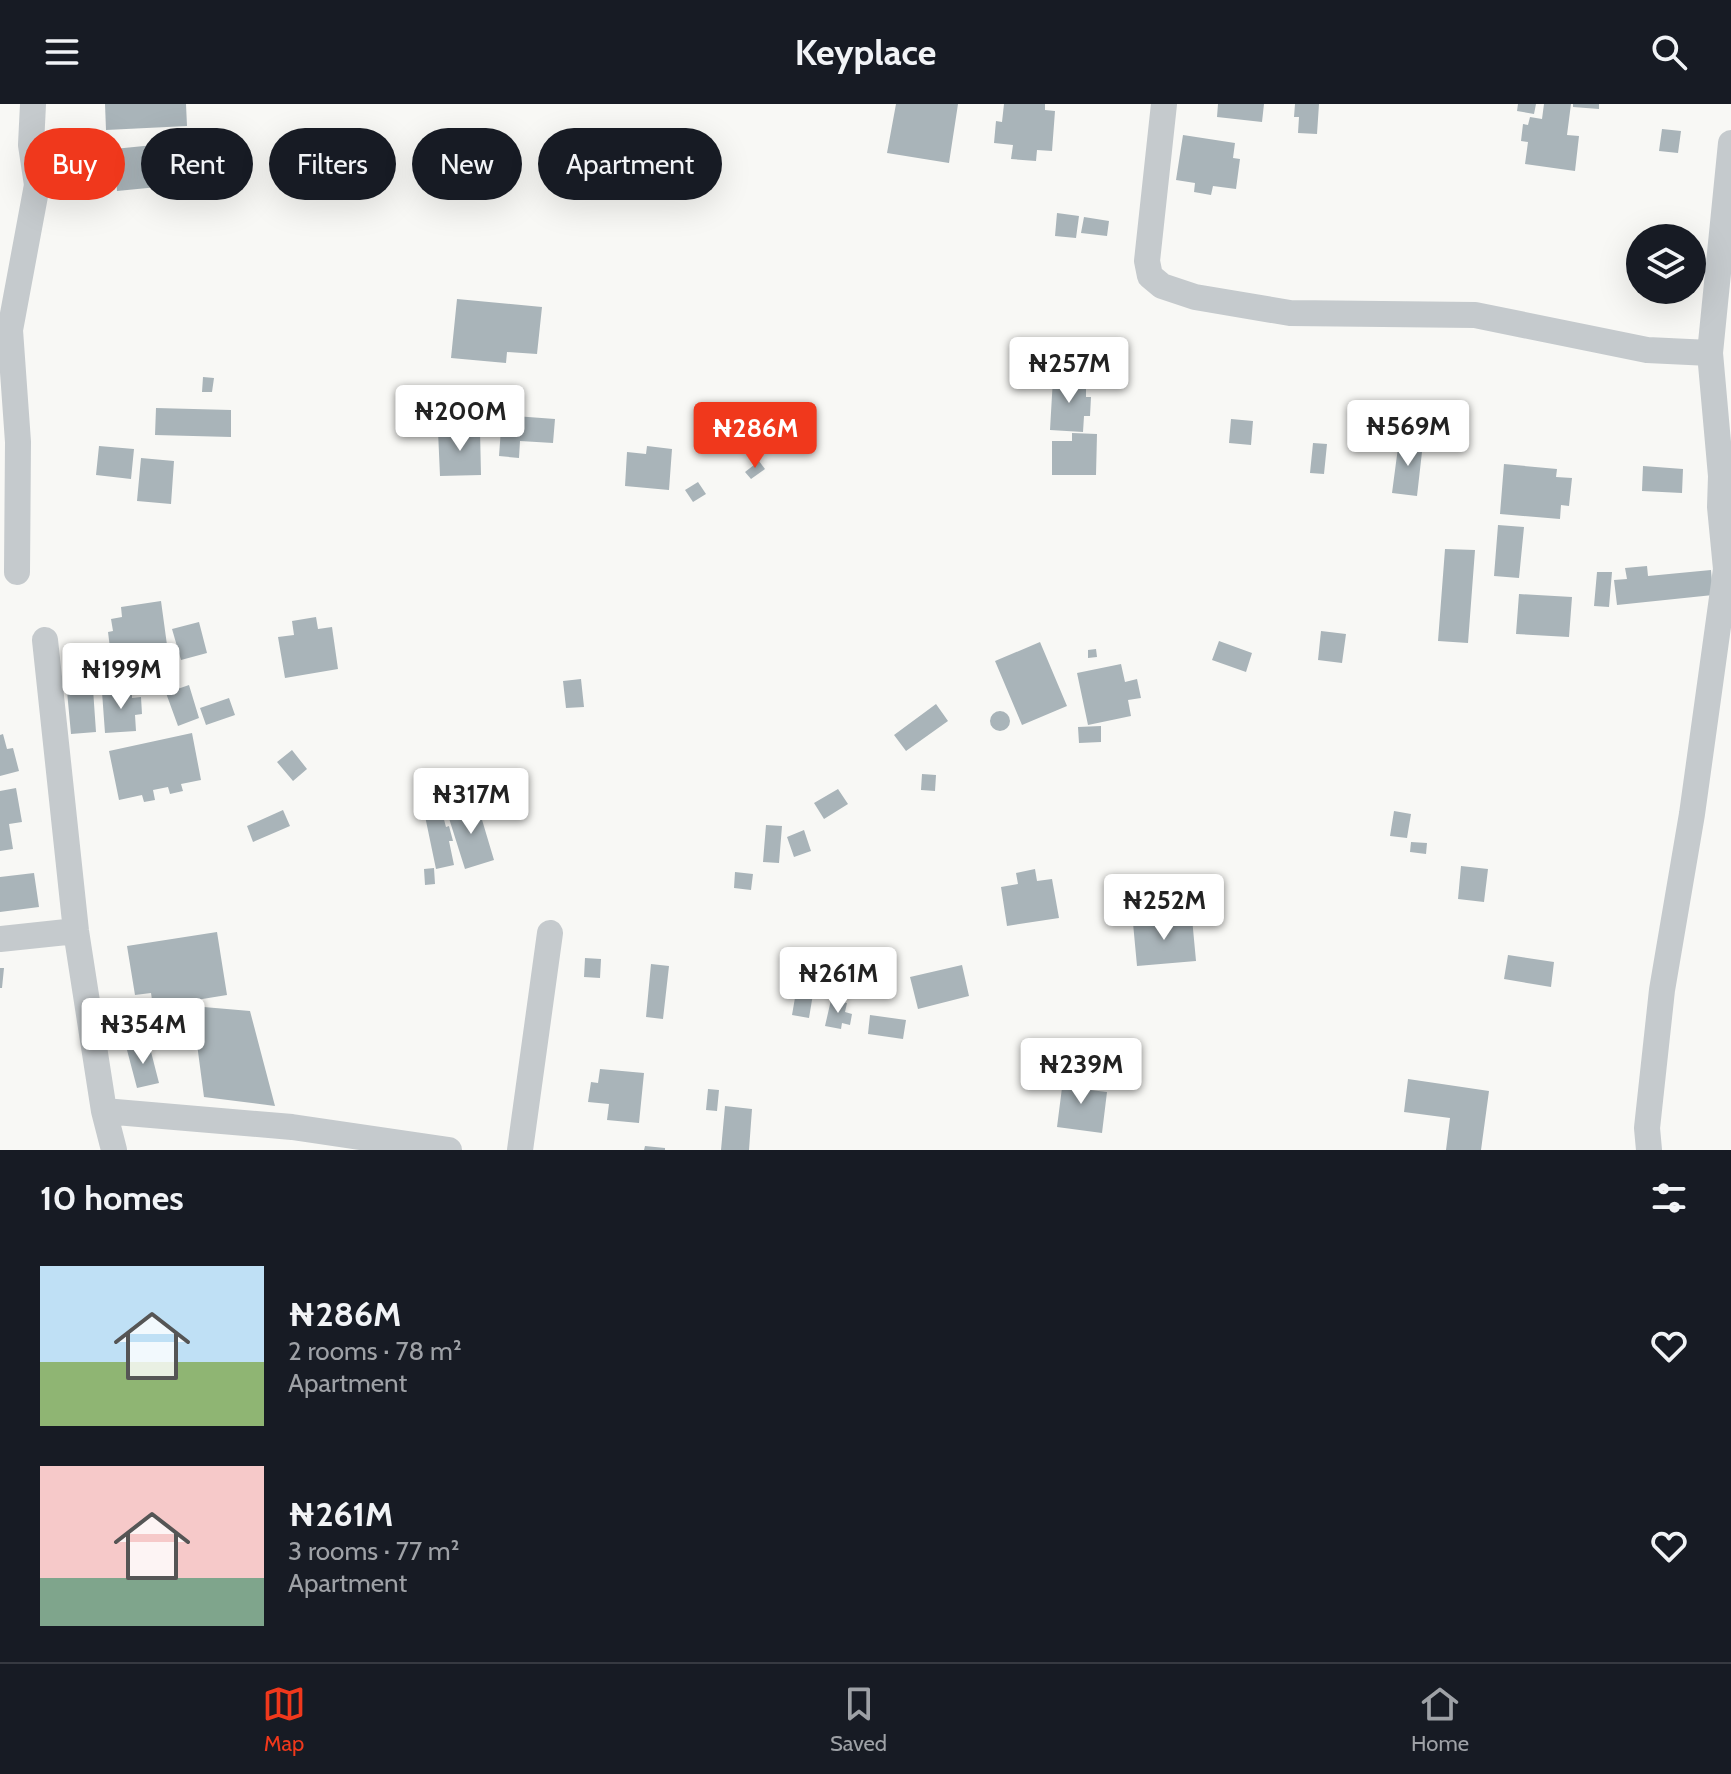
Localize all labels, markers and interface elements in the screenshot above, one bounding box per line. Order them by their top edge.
icon: menu [40,30,84,74]
text: Keyplace [795,30,936,74]
icon: search [1647,30,1691,74]
chip: Buy [24,128,125,200]
chip: Rent [141,128,253,200]
chip: Filters [269,128,396,200]
chip: New [412,128,522,200]
chip: Apartment [538,128,722,200]
map controls [1626,224,1706,304]
button: layers [1626,224,1706,304]
pin: ₦257M [1013,337,1125,405]
text: ₦257M [1027,347,1111,379]
pin: ₦200M [404,385,516,453]
text: ₦200M [413,395,507,427]
pin: ₦569M [1352,400,1464,468]
pin: ₦286M [699,402,811,470]
text: ₦569M [1365,410,1451,442]
text: ₦286M [712,412,798,444]
pin: ₦199M [65,643,177,711]
text: ₦199M [80,653,162,685]
pin: ₦317M [415,768,527,836]
text: ₦317M [432,778,511,810]
pin: ₦252M [1108,874,1220,942]
text: ₦252M [1122,884,1206,916]
pin: ₦261M [782,947,894,1015]
text: ₦261M [798,957,878,989]
pin: ₦354M [87,998,199,1066]
text: ₦354M [100,1008,186,1040]
pin: ₦239M [1025,1038,1137,1106]
text: ₦239M [1039,1048,1123,1080]
icon: filters [1647,1176,1691,1220]
text: 10 homes [40,1177,184,1219]
text: ₦286M [288,1293,401,1335]
icon: home [104,1298,200,1394]
icon: heart [1647,1324,1691,1368]
text: 2 rooms · 78 m² [288,1335,462,1367]
text: Apartment [288,1367,407,1399]
text: ₦261M [288,1493,393,1535]
icon: home [104,1498,200,1594]
icon: heart [1647,1524,1691,1568]
text: 3 rooms · 77 m² [288,1535,459,1567]
text: Apartment [288,1567,407,1599]
tab: Map [262,1682,306,1757]
tab: Saved [830,1682,887,1757]
tab: Home [1411,1682,1469,1757]

